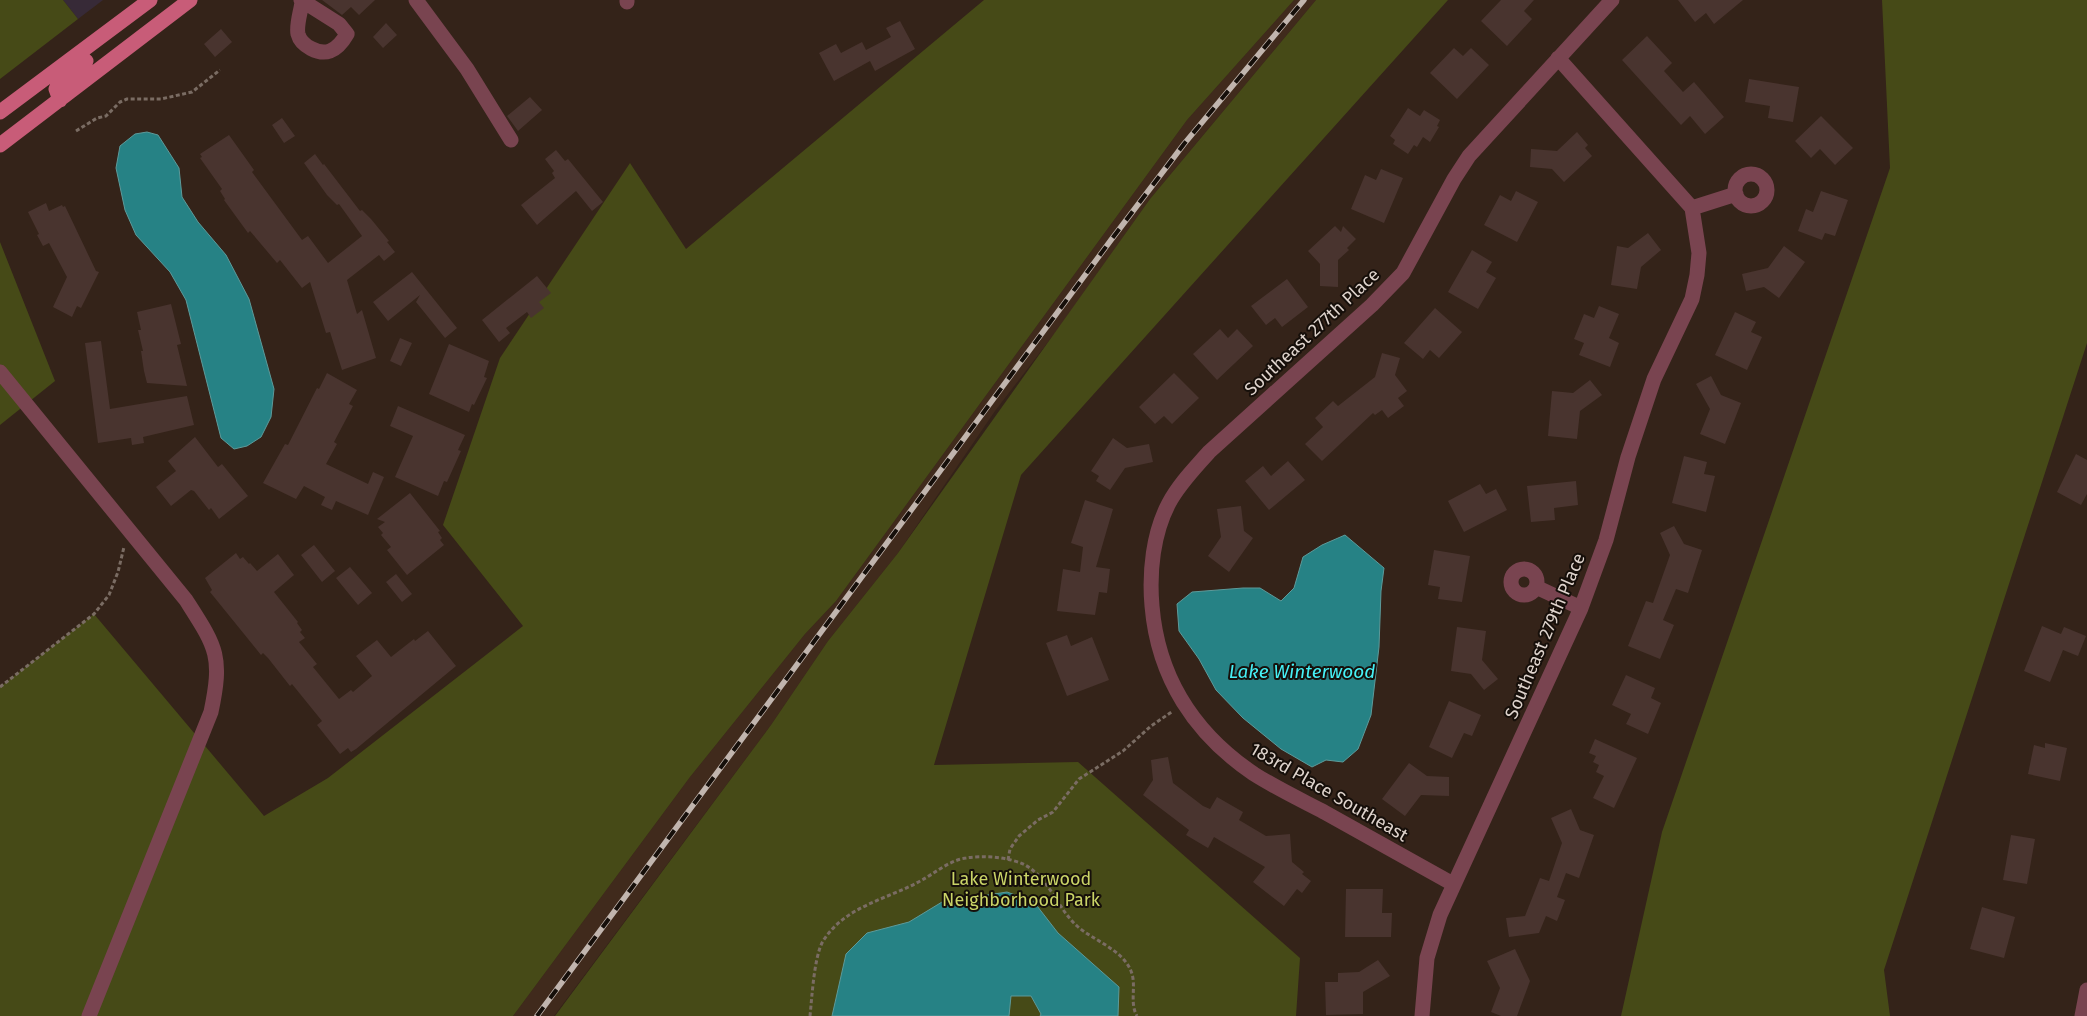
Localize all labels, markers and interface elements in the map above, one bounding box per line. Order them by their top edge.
street label: Southeast 277th Place [1240,264,1384,400]
street label: Southeast 279th Place [1500,550,1590,722]
water label: Lake Winterwood [1229,660,1375,683]
street label: 183rd Place Southeast [1246,738,1412,846]
park label: Lake Winterwood Neighborhood Park [942,868,1101,911]

